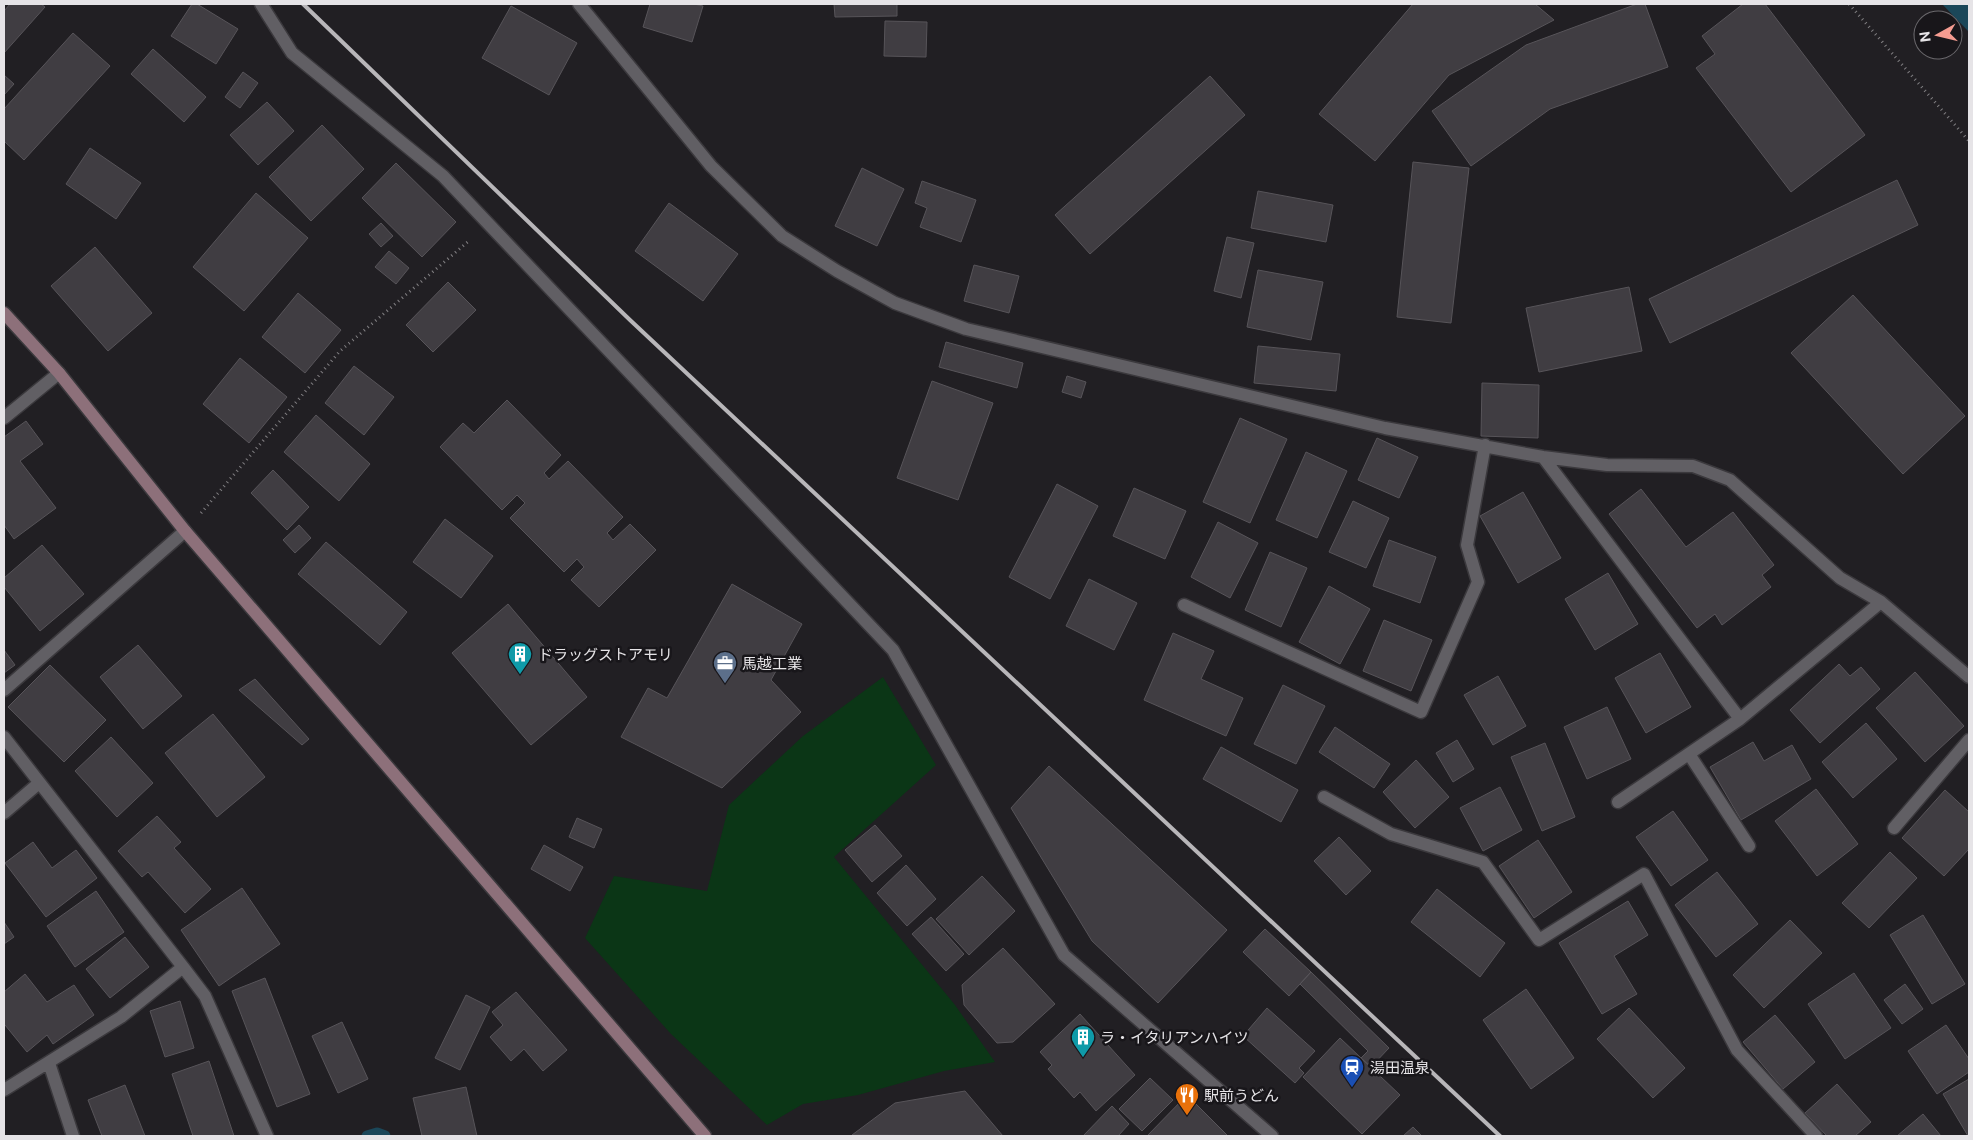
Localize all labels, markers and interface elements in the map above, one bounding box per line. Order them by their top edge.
north arrow [1913,10,1963,60]
text: N [1916,30,1934,43]
building icon: ドラッグストアモリ [507,641,533,675]
place label: ドラッグストアモリ [538,646,673,663]
office icon: 馬越工業 [712,650,738,684]
place label: 馬越工業 [742,655,802,672]
building icon: ラ・イタリアンハイツ [1070,1024,1096,1058]
place label: ラ・イタリアンハイツ [1100,1029,1249,1046]
station icon: 湯田温泉 [1339,1054,1365,1088]
place label: 湯田温泉 [1370,1059,1430,1076]
restaurant icon: 駅前うどん [1174,1082,1200,1116]
place label: 駅前うどん [1204,1087,1279,1104]

